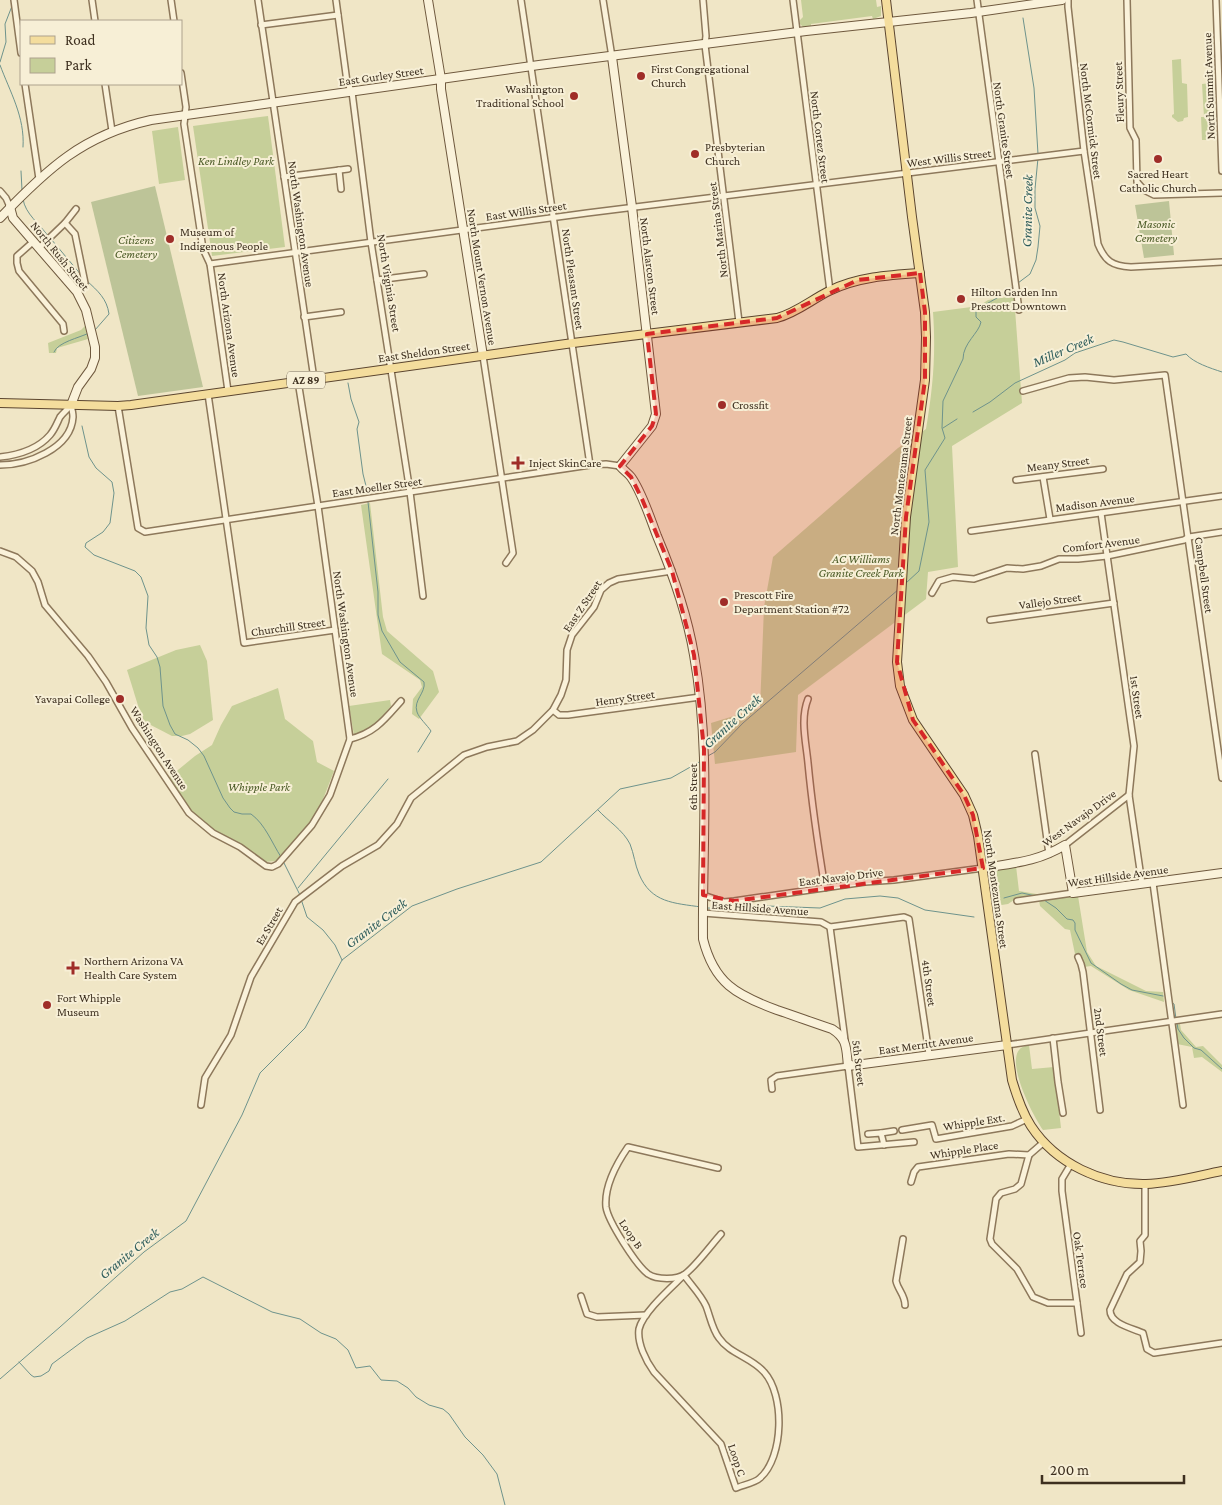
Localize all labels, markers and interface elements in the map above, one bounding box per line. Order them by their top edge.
legend [20,20,182,85]
text: Road [65,32,96,48]
street label: North Summit Avenue [1200,32,1218,140]
text: Park [65,57,92,73]
street label: Fleury Street [1111,60,1127,123]
place label: First Congregational Church [651,62,749,90]
street label: North McCormick Street [1077,62,1105,181]
street label: East Gurley Street [338,63,425,89]
marker: First Congregational Church [635,70,647,82]
street label: North Granite Street [990,81,1018,180]
place label: Washington Traditional School [476,82,565,110]
marker: Washington Traditional School [568,90,580,102]
street label: North Cortez Street [807,90,833,185]
place label: Presbyterian Church [705,140,766,168]
street label: West Willis Street [906,146,993,170]
marker: Presbyterian Church [689,148,701,160]
marker: Sacred Heart Catholic Church [1152,153,1164,165]
park label: Ken Lindley Park [198,154,275,168]
street label: North Washington Avenue [285,160,317,288]
place label: Sacred Heart Catholic Church [1119,167,1197,195]
water label: Granite Creek [1018,174,1036,247]
street label: North Marina Street [705,180,731,278]
street label: East Willis Street [485,198,568,224]
street label: North Mount Vernon Avenue [464,208,500,346]
street label: North Alarcon Street [637,217,663,316]
park label: Masonic Cemetery [1135,217,1177,245]
street label: North Rush Street [28,219,93,294]
place label: Museum of Indigenous People [180,225,268,253]
street label: North Pleasant Street [559,228,587,331]
park label: Citizens Cemetery [115,233,157,261]
marker: Museum of Indigenous People [164,233,176,245]
street label: North Virginia Street [374,233,404,334]
street label: North Arizona Avenue [215,272,243,378]
place label: Hilton Garden Inn Prescott Downtown [971,285,1067,313]
marker: Hilton Garden Inn Prescott Downtown [955,293,967,305]
water label: Miller Creek [1029,330,1097,370]
street label: East Sheldon Street [377,338,472,365]
road number: AZ 89 [287,372,325,388]
place label: Crossfit [732,398,770,412]
marker: Crossfit [716,399,728,411]
street label: North Montezuma Street [887,415,915,536]
street label: Meany Street [1026,453,1091,475]
marker: Inject SkinCare [511,456,525,470]
place label: Inject SkinCare [529,456,601,470]
street label: East Moeller Street [331,474,424,500]
street label: Madison Avenue [1055,491,1135,515]
street label: Comfort Avenue [1061,532,1141,556]
street label: Campbell Street [1192,536,1216,615]
park label: AC Williams Granite Creek Park [818,552,904,580]
street label: North Washington Avenue [330,570,362,698]
street label: East Z Street [560,577,605,635]
place label: Prescott Fire Department Station #72 [734,588,849,616]
street label: Vallejo Street [1018,590,1083,612]
marker: Prescott Fire Department Station #72 [718,596,730,608]
street label: Churchill Street [250,615,327,639]
street label: 1st Street [1127,675,1147,720]
street label: Henry Street [594,687,657,709]
water label: Granite Creek [700,690,765,751]
place label: Yavapai College [35,692,110,706]
marker: Yavapai College [114,693,126,705]
street label: Washington Avenue [127,704,191,792]
street label: 6th Street [686,763,700,810]
park label: Whipple Park [228,780,291,794]
street label: West Navajo Drive [1039,786,1119,850]
street label: North Montezuma Street [981,829,1011,950]
street label: West Hillside Avenue [1067,862,1169,890]
street label: East Navajo Drive [798,865,884,889]
water label: Granite Creek [342,894,410,951]
street label: East Hillside Avenue [711,898,809,918]
street label: Ez Street [252,904,286,948]
place label: Northern Arizona VA Health Care System [84,954,184,982]
street label: 4th Street [919,959,939,1008]
marker: Northern Arizona VA Health Care System [66,961,80,975]
place label: Fort Whipple Museum [57,991,121,1019]
marker: Fort Whipple Museum [41,999,53,1011]
street label: 2nd Street [1091,1007,1111,1058]
street label: East Merritt Avenue [878,1030,974,1058]
street label: 5th Street [849,1039,869,1088]
street label: Whipple Ext. [942,1110,1006,1134]
street label: Whipple Place [929,1138,999,1162]
street label: Loop B [616,1216,646,1252]
water label: Granite Creek [96,1223,163,1282]
street label: Oak Terrace [1070,1231,1092,1289]
street label: Loop C [725,1442,749,1478]
scale bar [1042,1452,1184,1484]
text: 200 m [1050,1462,1089,1478]

